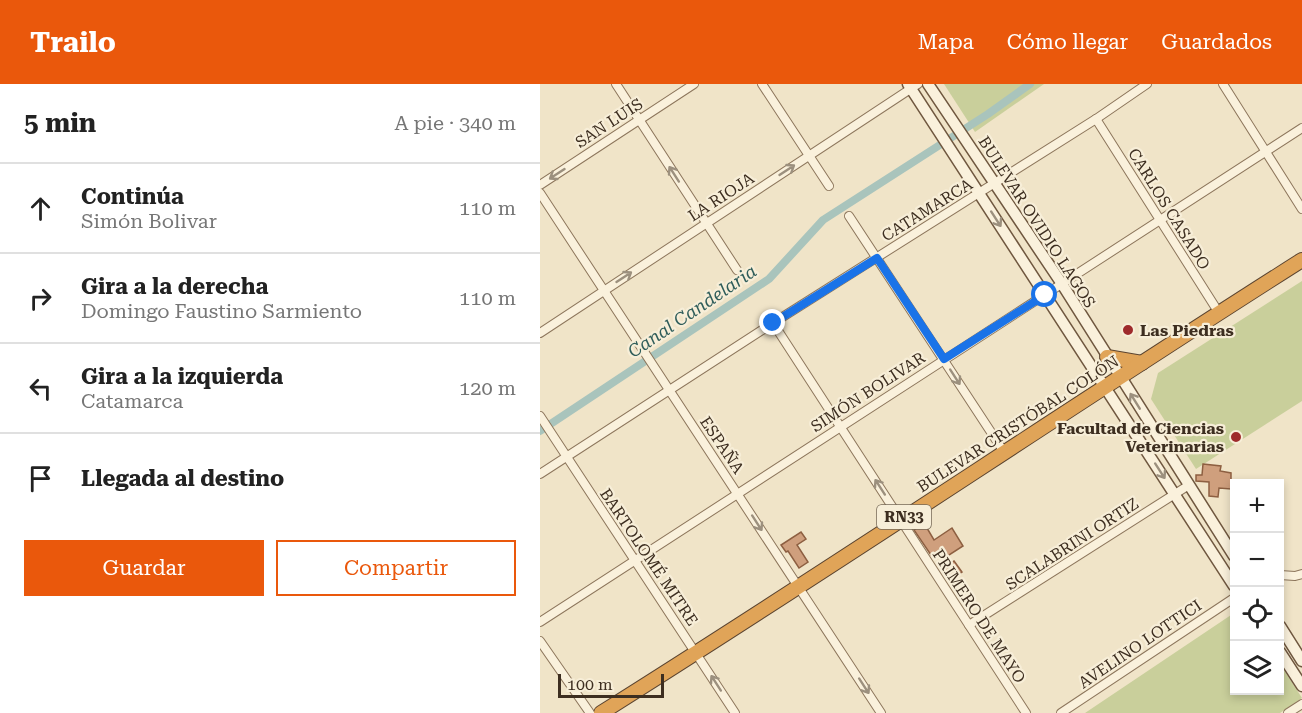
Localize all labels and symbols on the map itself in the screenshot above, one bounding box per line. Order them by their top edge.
street label: SAN LUIS [572,94,646,152]
street label: BULEVAR OVIDIO LAGOS [974,133,1100,311]
street label: CARLOS CASADO [1124,145,1214,273]
one-way arrow [778,164,795,176]
one-way arrow [668,166,680,183]
one-way arrow [549,168,566,180]
street label: LA RIOJA [684,168,758,225]
street label: CATAMARCA [878,174,977,245]
one-way arrow [990,210,1002,227]
water label: Canal Candelaria [624,260,760,362]
one-way arrow [615,271,632,283]
route start [1031,281,1057,307]
route end [759,309,785,335]
place label: Las Piedras [1140,321,1234,340]
marker: Las Piedras [1121,323,1135,337]
street label: SIMÓN BOLIVAR [807,348,929,436]
street label: BULEVAR CRISTÓBAL COLÓN [913,351,1123,496]
one-way arrow [949,368,961,384]
one-way arrow [1129,393,1141,410]
street label: ESPAÑA [696,413,748,478]
place label: Facultad de Ciencias Veterinarias [1057,419,1224,456]
marker: Facultad de Ciencias Veterinarias [1229,430,1243,444]
one-way arrow [1154,462,1166,479]
one-way arrow [874,480,886,496]
street label: BARTOLOMÉ MITRE [596,485,702,629]
street label: SCALABRINI ORTIZ [1002,494,1142,594]
road number: RN33 [877,505,931,529]
one-way arrow [752,514,764,531]
street label: PRIMERO DE MAYO [929,545,1029,687]
street label: AVELINO LOTTICI [1075,596,1205,692]
scale bar [558,671,664,698]
one-way arrow [709,675,721,692]
one-way arrow [858,678,870,694]

